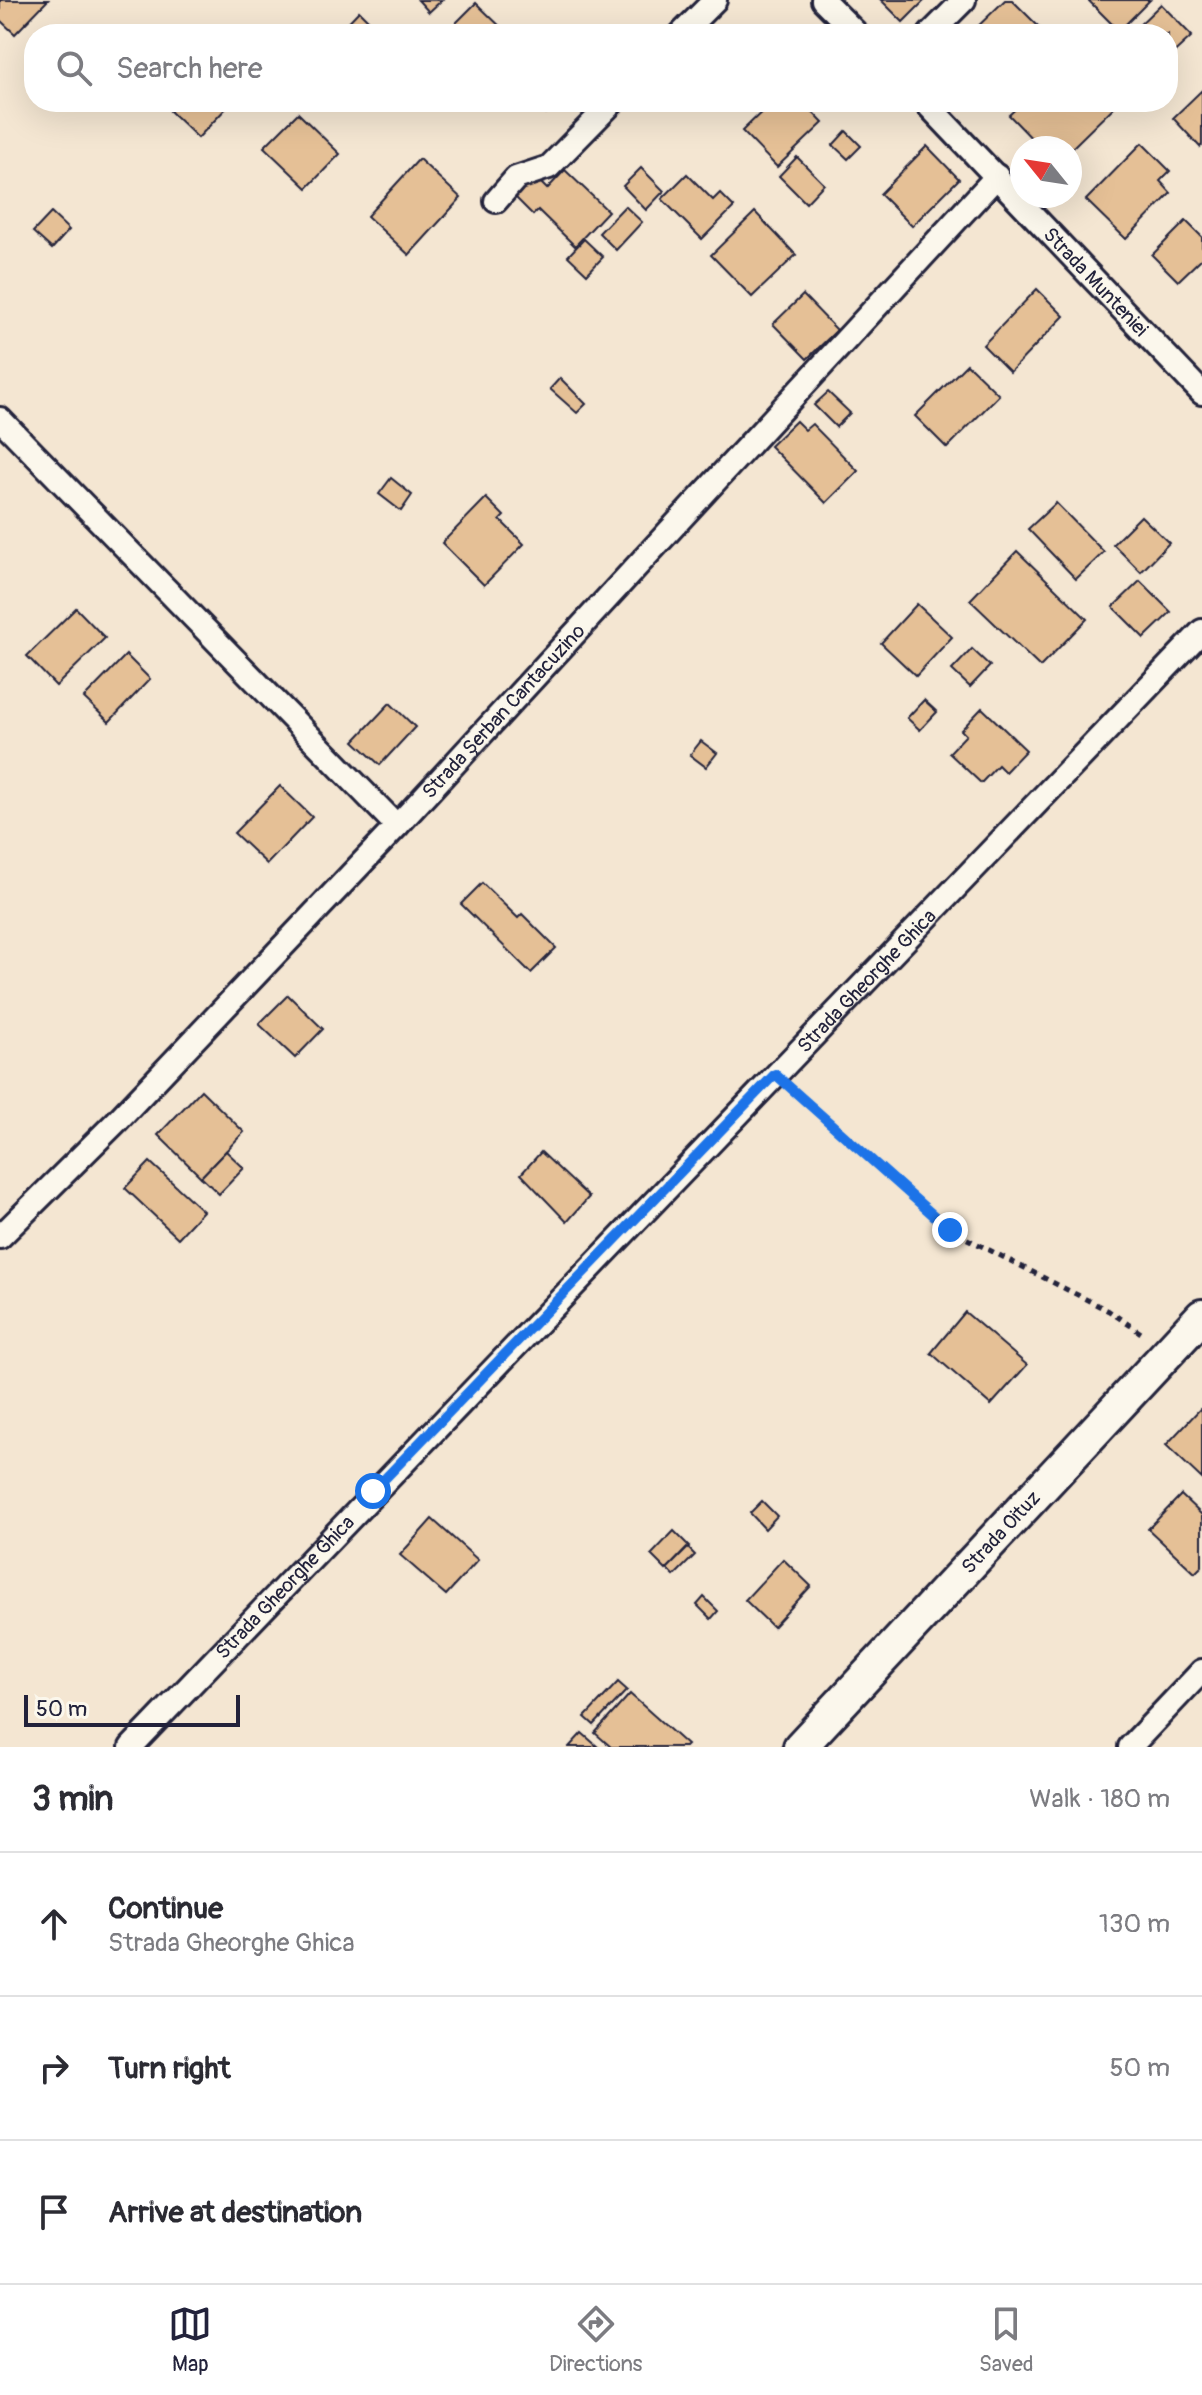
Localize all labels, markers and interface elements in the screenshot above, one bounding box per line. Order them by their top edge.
search box [24,24,1178,112]
icon: search [52,46,96,90]
text: Search here [116,50,263,87]
north arrow [1010,136,1082,208]
street label: Strada Munteniei [1038,222,1154,341]
street label: Strada Șerban Cantacuzino [416,618,590,804]
street label: Strada Gheorghe Ghica [792,904,941,1058]
route end [932,1212,968,1248]
route start [355,1473,391,1509]
street label: Strada Oituz [956,1485,1045,1579]
street label: Strada Gheorghe Ghica [210,1510,359,1664]
scale bar [24,1691,240,1727]
text: 50 m [36,1695,87,1723]
text: 3 min [32,1778,114,1821]
text: Walk · 180 m [1029,1783,1170,1815]
text: Continue [108,1890,223,1927]
icon: ahead [32,1902,76,1946]
text: 130 m [1099,1908,1170,1940]
text: Strada Gheorghe Ghica [108,1927,355,1959]
icon: right [32,2046,76,2090]
text: Turn right [108,2050,231,2087]
text: 50 m [1109,2052,1170,2084]
icon: arrive [32,2190,76,2234]
text: Arrive at destination [108,2194,362,2231]
tab: Map [168,2302,212,2378]
tab: Directions [549,2302,642,2378]
tab: Saved [979,2302,1034,2378]

